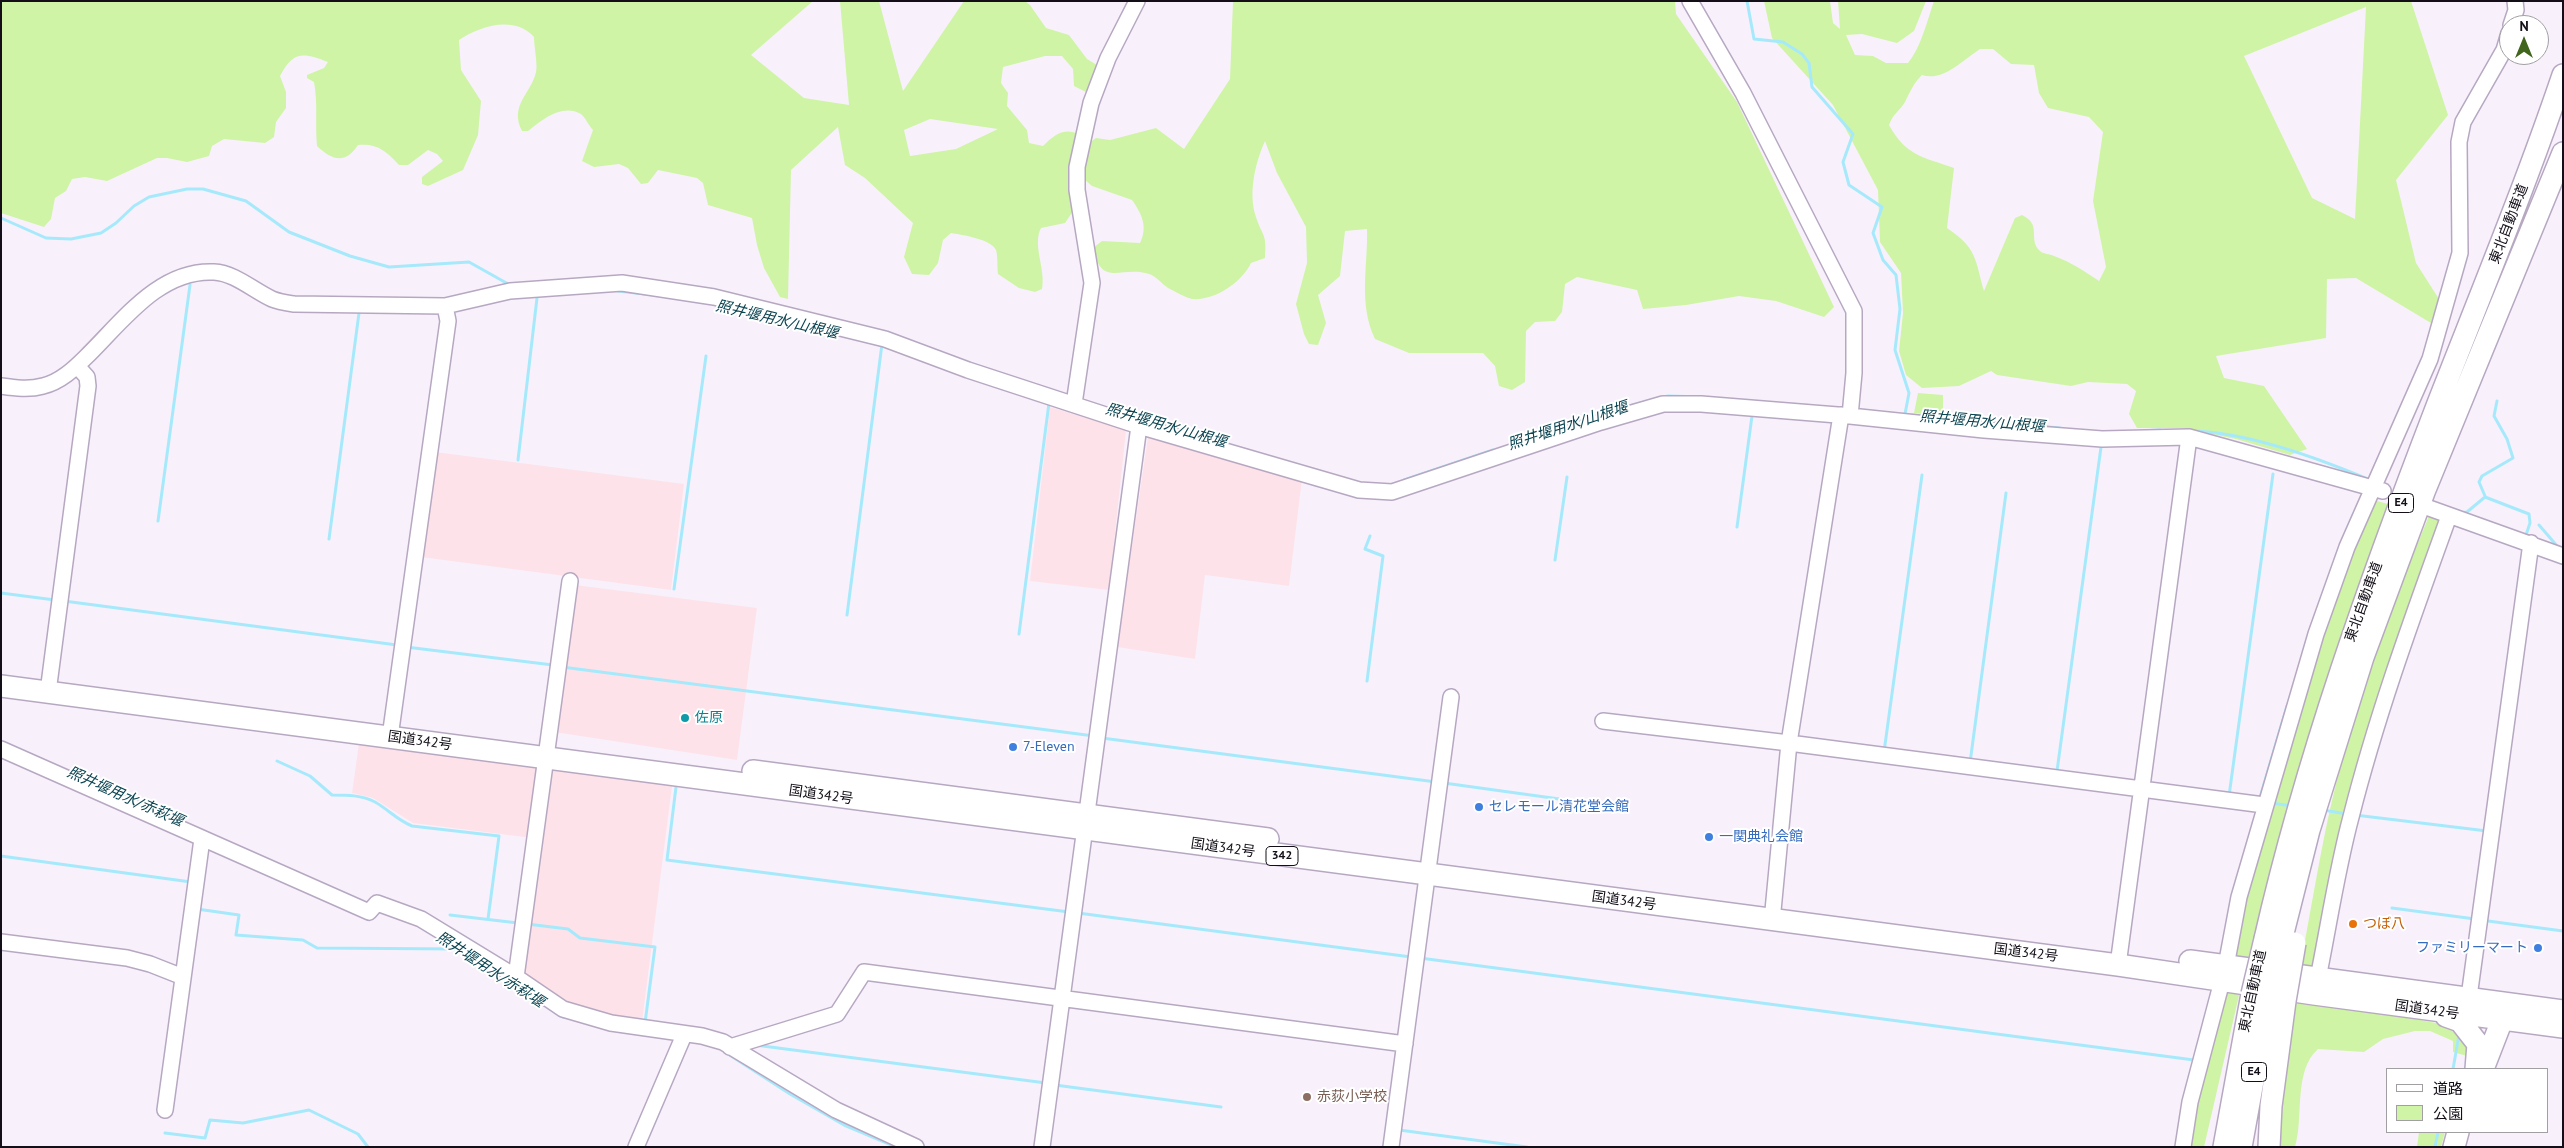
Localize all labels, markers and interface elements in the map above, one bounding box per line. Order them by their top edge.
north arrow [2499,15,2549,65]
text: N [2519,17,2529,35]
street label: 東北自動車道 [2486,182,2532,266]
water label: 照井堰用水/山根堰 [714,297,840,343]
water label: 照井堰用水/山根堰 [1506,398,1630,454]
water label: 照井堰用水/山根堰 [1103,400,1229,452]
water label: 照井堰用水/山根堰 [1919,408,2045,436]
road number: E4 [2388,493,2414,512]
street label: 東北自動車道 [2342,560,2386,644]
place label: 佐原 [695,710,723,726]
marker: 佐原 [679,712,691,724]
street label: 国道342号 [387,728,453,754]
place label: 7-Eleven [1023,739,1075,755]
marker: 7-Eleven [1007,741,1019,753]
water label: 照井堰用水/赤萩堰 [64,763,186,831]
street label: 国道342号 [788,782,854,808]
place label: セレモール清花堂会館 [1489,799,1629,815]
marker: セレモール清花堂会館 [1473,801,1485,813]
place label: 一関典礼会館 [1719,829,1803,845]
marker: 一関典礼会館 [1703,831,1715,843]
street label: 国道342号 [1190,835,1256,861]
road number: 342 [1266,846,1298,866]
street label: 国道342号 [1591,888,1657,914]
place label: つぼ八 [2363,916,2405,932]
marker: つぼ八 [2347,918,2359,930]
water label: 照井堰用水/赤萩堰 [433,928,547,1012]
place label: ファミリーマート [2416,940,2528,956]
street label: 国道342号 [1993,941,2059,965]
marker: ファミリーマート [2532,942,2544,954]
street label: 東北自動車道 [2236,948,2270,1034]
street label: 国道342号 [2394,997,2460,1023]
road number: E4 [2242,1062,2266,1082]
legend [2386,1068,2549,1133]
text: 道路 [2433,1079,2463,1098]
place label: 赤荻小学校 [1317,1089,1387,1105]
marker: 赤荻小学校 [1301,1091,1313,1103]
text: 公園 [2433,1104,2463,1123]

